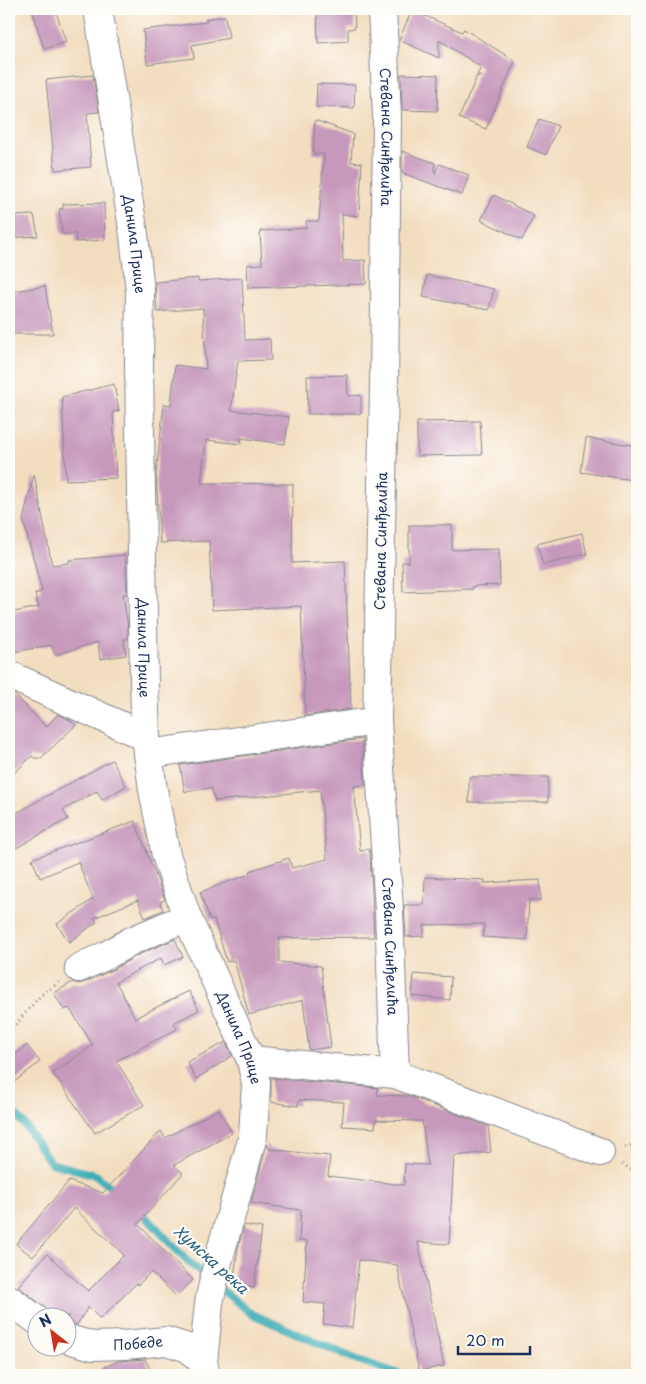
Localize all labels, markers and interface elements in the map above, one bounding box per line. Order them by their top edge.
street label: Стевана Синђелића [375,67,398,206]
street label: Данила Прице [118,192,151,295]
street label: Стевана Синђелића [369,472,392,610]
street label: Данила Прице [133,597,156,698]
street label: Стевана Синђелића [377,877,404,1016]
street label: Данила Прице [211,986,267,1086]
water label: Хумска река [170,1219,255,1299]
north arrow [28,1306,78,1356]
text: N [35,1309,55,1332]
scale bar [458,1324,531,1356]
text: 20 m [466,1328,505,1351]
street label: Победе [113,1330,164,1355]

